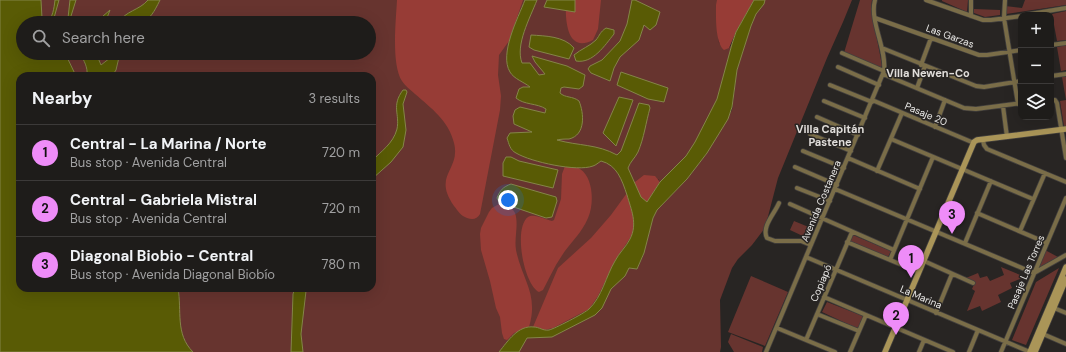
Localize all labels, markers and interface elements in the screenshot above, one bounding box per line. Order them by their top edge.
map controls [1018,12,1054,120]
button: + [1018,12,1054,48]
search box [16,16,376,60]
street label: Las Garzas [924,21,976,51]
icon: search [30,27,52,49]
text: Search here [62,28,145,48]
button: − [1018,48,1054,84]
district label: Villa Newen-Co [886,66,970,80]
button: layers [1018,84,1054,120]
text: Nearby [32,87,92,109]
text: 3 results [308,90,360,107]
street label: Pasaje 20 [903,99,949,129]
district label: Villa Capitán Pastene [796,122,864,149]
text: Central - La Marina / Norte [70,134,267,154]
text: 1 [43,144,47,161]
text: 720 m [322,144,360,161]
text: Bus stop · Avenida Central [70,154,227,171]
street label: Avenida Costanera [798,158,844,244]
text: Central - Gabriela Mistral [70,190,257,210]
your location [498,190,518,210]
text: 2 [41,200,49,217]
text: 720 m [322,200,360,217]
pin: 3 [939,201,965,234]
text: Bus stop · Avenida Central [70,210,227,227]
street label: Pasaje Las Torres [1005,233,1047,311]
pin: 1 [898,245,924,278]
text: Diagonal Biobio - Central [70,246,253,266]
text: 3 [41,256,49,273]
text: 780 m [321,256,360,273]
street label: Copiapó [807,262,835,304]
text: Bus stop · Avenida Diagonal Biobío [70,266,275,283]
street label: La Marina [898,282,944,312]
pin: 2 [883,302,909,335]

